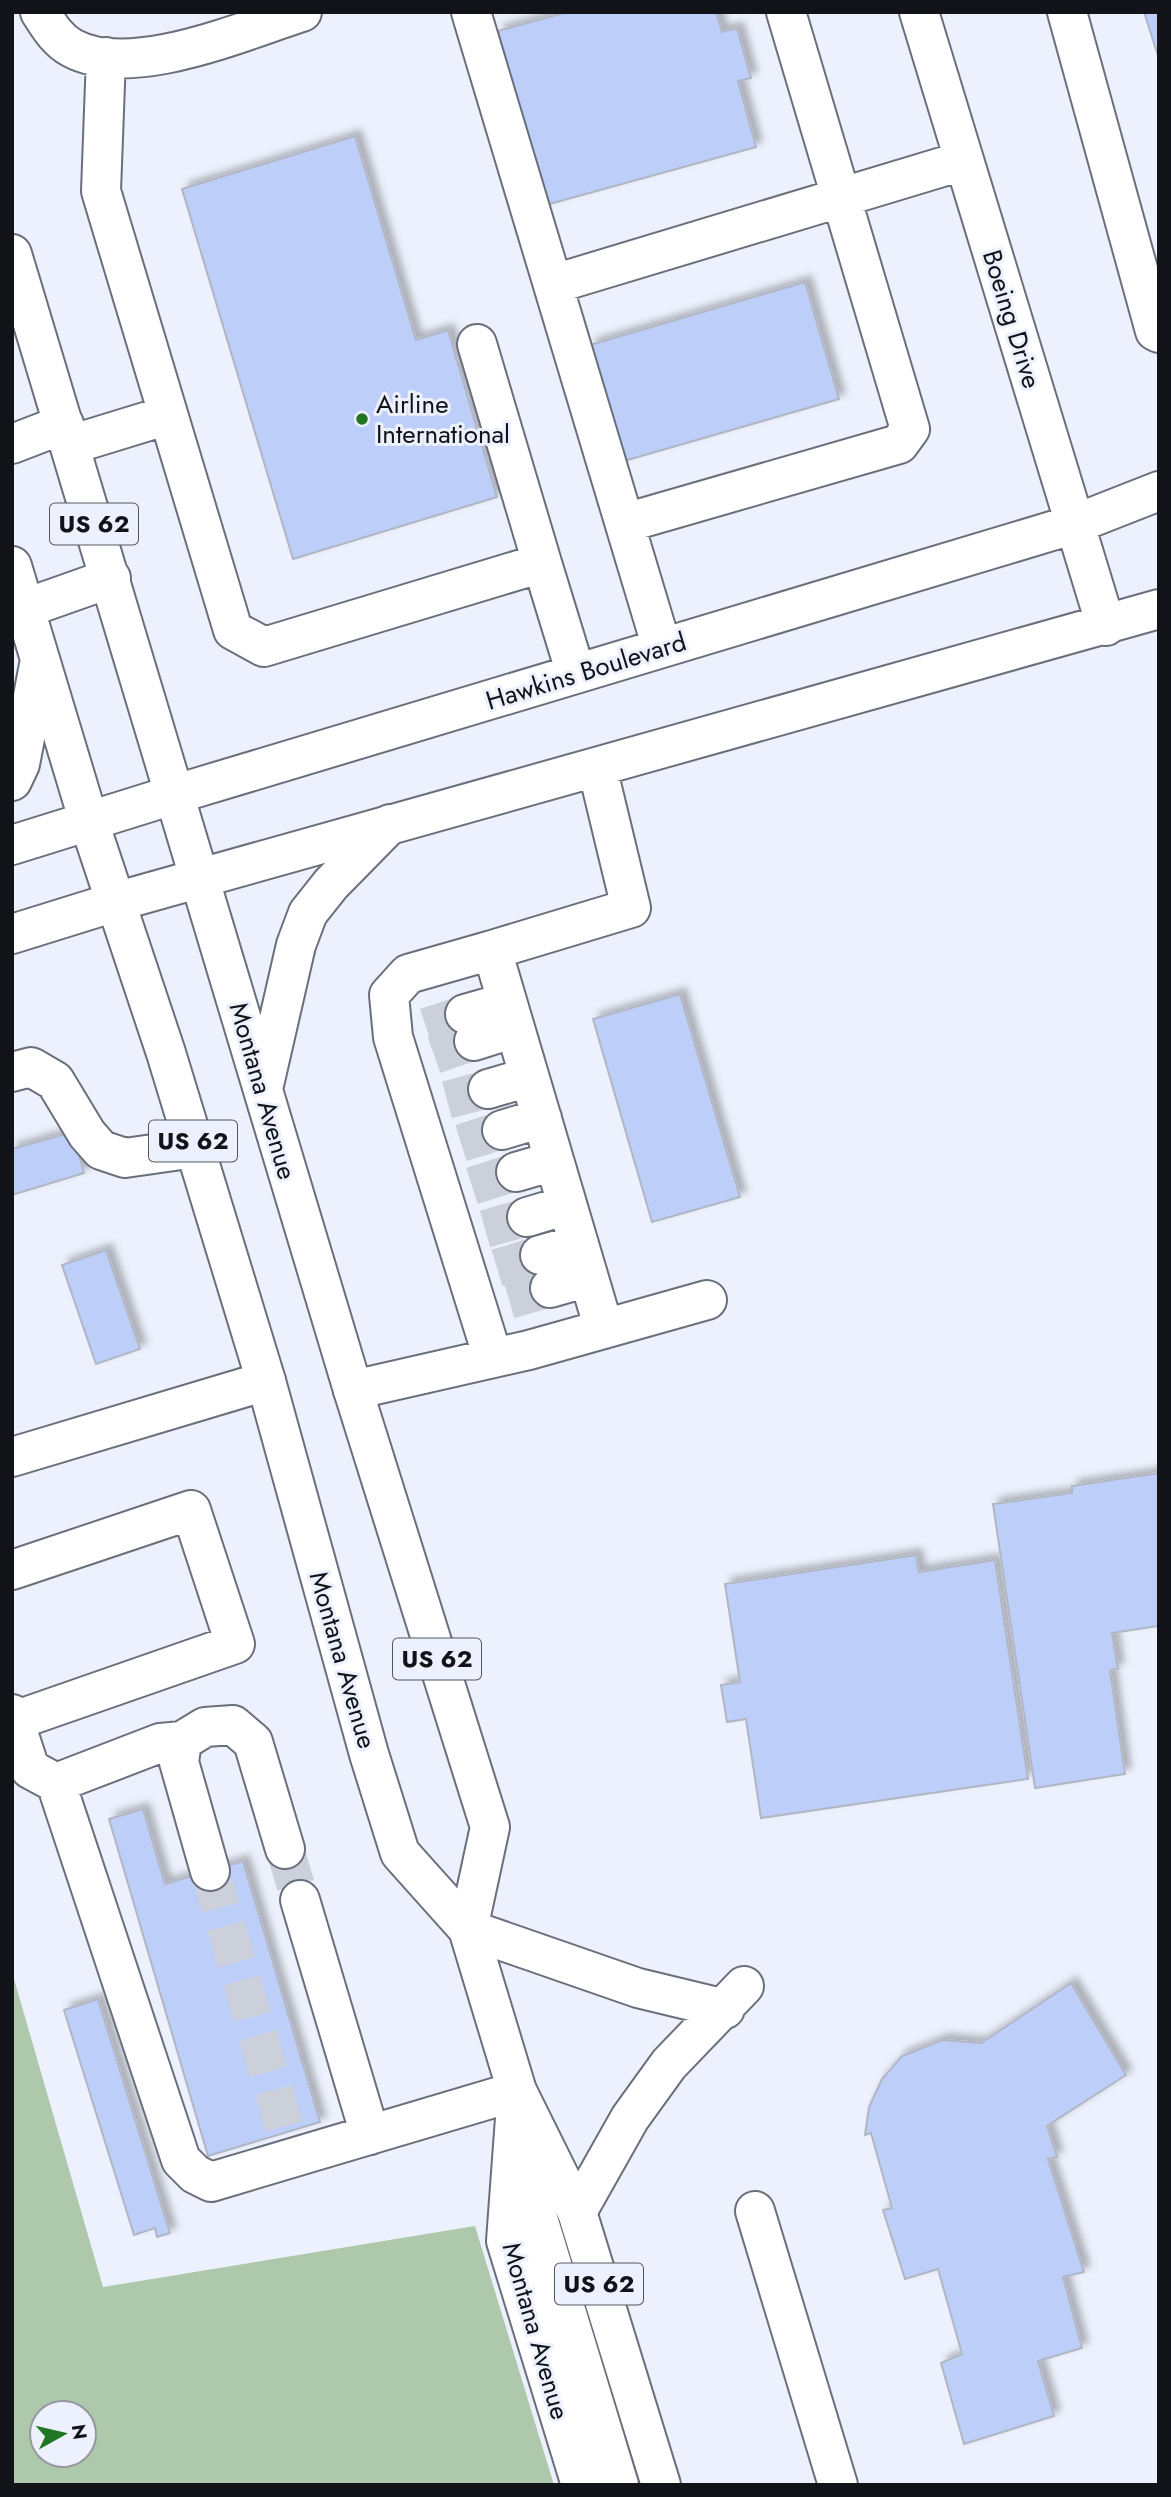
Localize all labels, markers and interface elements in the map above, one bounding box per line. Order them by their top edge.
street label: Boeing Drive [973,245,1051,393]
place label: Airline International [376,385,510,453]
marker: Airline International [354,411,370,427]
road number: US 62 [50,504,138,544]
street label: Hawkins Boulevard [481,622,691,720]
street label: Montana Avenue [220,998,306,1184]
road number: US 62 [149,1120,237,1162]
street label: Montana Avenue [300,1567,386,1753]
road number: US 62 [393,1638,481,1680]
street label: Montana Avenue [493,2238,579,2424]
road number: US 62 [555,2264,643,2304]
north arrow [28,2399,98,2469]
text: N [65,2422,94,2441]

